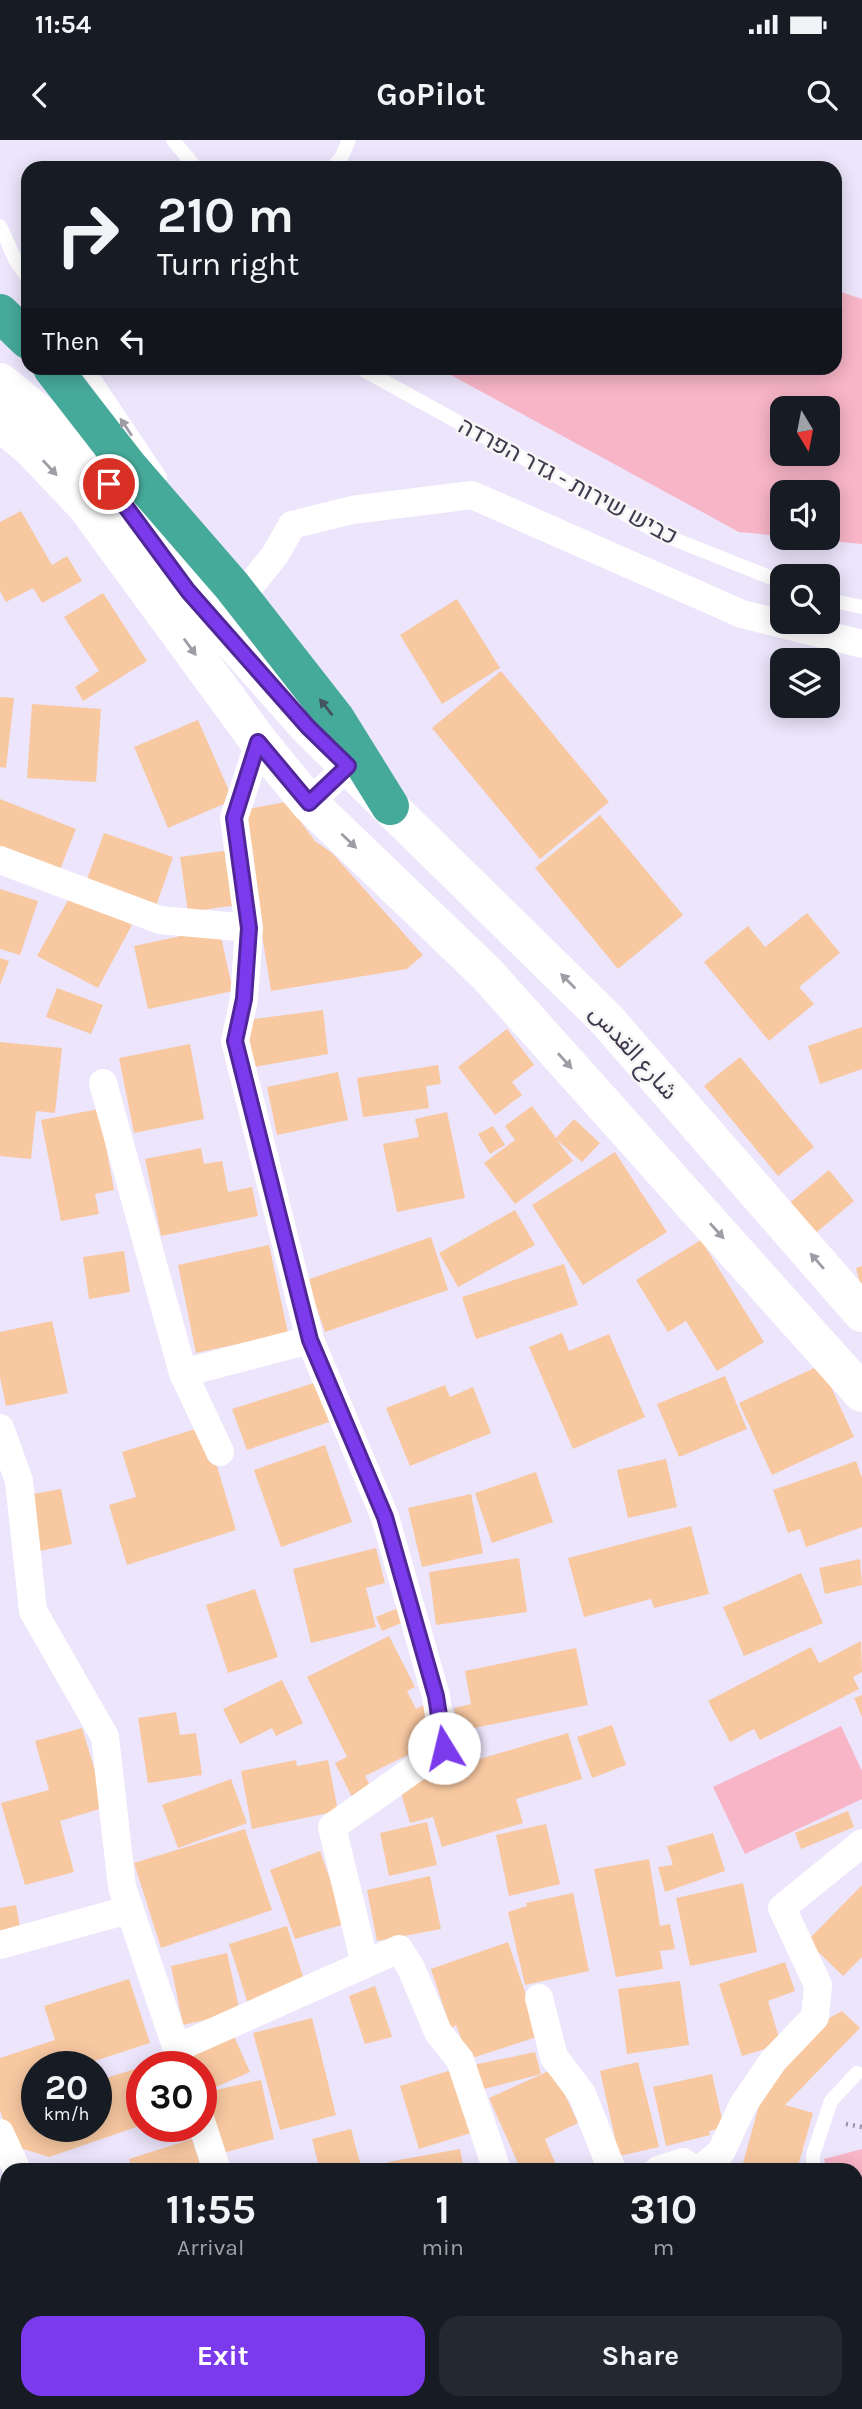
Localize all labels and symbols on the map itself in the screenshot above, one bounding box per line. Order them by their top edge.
north arrow [770,396,840,466]
street label: כביש שירות - גדר הפרדה [454,411,682,551]
one-way arrow [120,417,133,436]
pin [79,454,139,514]
one-way arrow [42,459,58,477]
one-way arrow [182,638,196,656]
one-way arrow [319,699,334,717]
one-way arrow [341,833,358,850]
one-way arrow [560,973,577,990]
street label: شارع القدس [582,999,684,1107]
one-way arrow [557,1052,573,1070]
one-way arrow [709,1222,725,1240]
one-way arrow [809,1252,825,1270]
position arrow [407,1711,481,1785]
speed limit sign: 30 [126,2051,217,2142]

